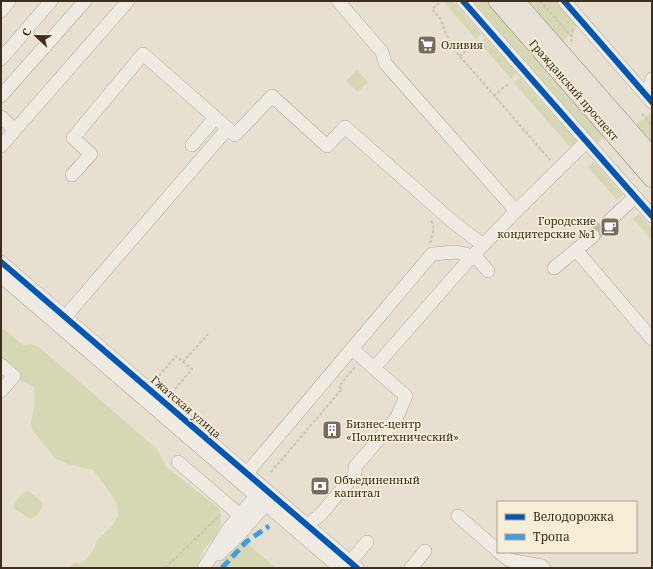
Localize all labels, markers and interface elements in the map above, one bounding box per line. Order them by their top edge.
north arrow [16,16,56,56]
text: С [18,26,35,38]
supermarket icon: Оливия [416,34,438,56]
street label: Гражданский проспект [526,36,623,144]
place label: Оливия [441,37,483,52]
place label: Городские кондитерские №1 [497,213,596,241]
cafe icon: Городские кондитерские №1 [599,216,621,238]
street label: Гжатская улица [148,372,225,441]
place label: Бизнес-центр «Политехнический» [346,416,459,444]
building icon: Бизнес-центр «Политехнический» [321,419,343,441]
place label: Объединенный капитал [334,472,420,500]
bank icon: Объединенный капитал [309,475,331,497]
legend [497,501,637,553]
text: Велодорожка [533,508,614,525]
text: Тропа [533,528,570,545]

